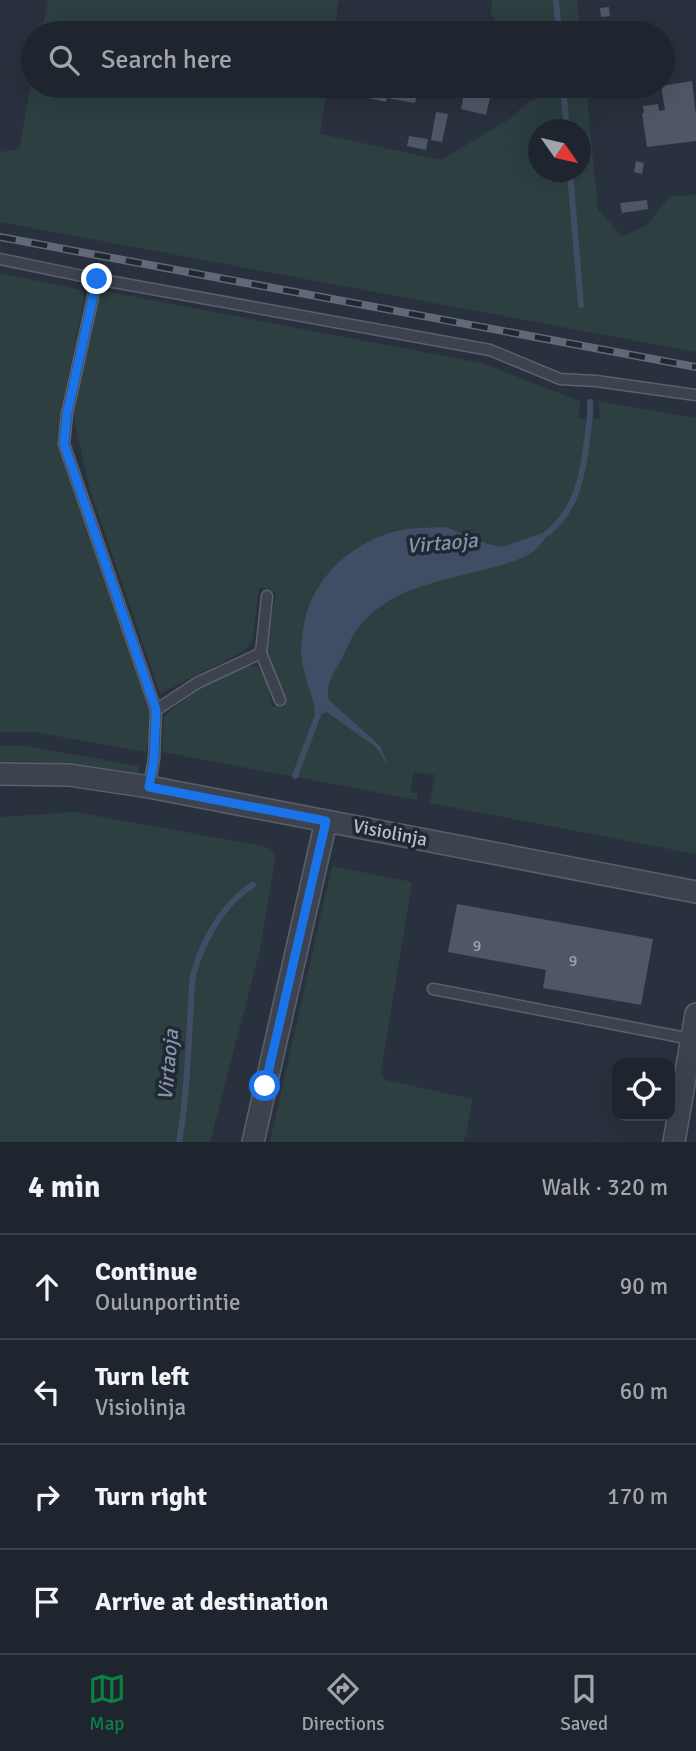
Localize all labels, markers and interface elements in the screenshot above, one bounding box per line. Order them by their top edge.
search box [21,21,675,98]
icon: search [45,41,83,79]
text: Search here [101,44,232,76]
north arrow [528,119,591,182]
route end [81,263,112,294]
water label: Virtaoja [405,527,480,559]
street label: Visiolinja [351,814,429,852]
house number: 9 [473,936,481,956]
house number: 9 [569,951,577,971]
water label: Virtaoja [152,1027,184,1102]
map controls [612,1058,675,1121]
button: locate [612,1058,675,1121]
route start [249,1070,280,1101]
text: 4 min [28,1169,100,1206]
text: Walk · 320 m [542,1173,668,1202]
text: Continue [95,1256,197,1288]
icon: ahead [28,1268,66,1306]
text: 90 m [620,1272,668,1301]
text: Oulunportintie [95,1288,240,1317]
text: Turn left [95,1361,189,1393]
icon: left [28,1373,66,1411]
text: 60 m [620,1377,668,1406]
text: Visiolinja [95,1393,186,1422]
icon: right [28,1478,66,1516]
text: Turn right [95,1481,207,1513]
text: 170 m [607,1482,668,1511]
icon: arrive [28,1583,66,1621]
text: Arrive at destination [95,1586,328,1618]
tab: Map [88,1670,126,1736]
tab: Directions [302,1670,385,1736]
tab: Saved [560,1670,608,1736]

